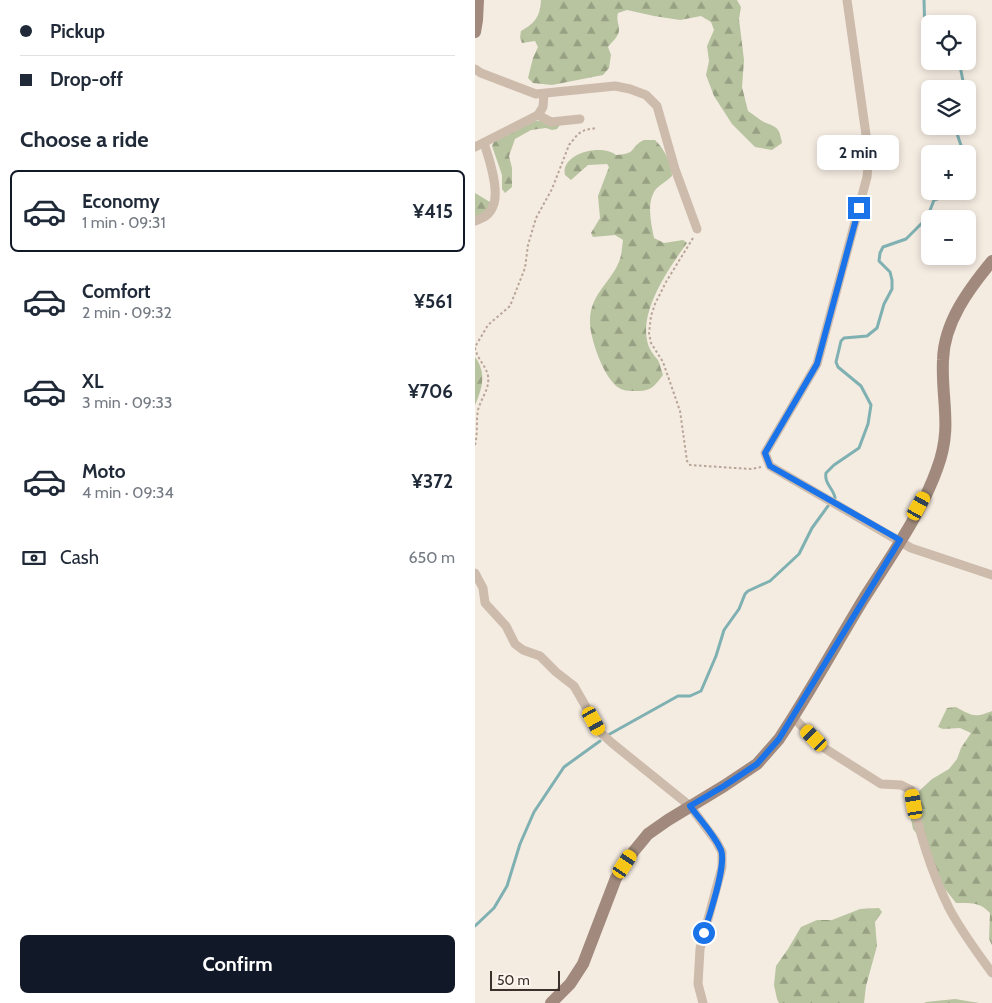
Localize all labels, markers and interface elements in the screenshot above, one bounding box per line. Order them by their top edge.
map controls [921,15,976,265]
button: locate [921,15,976,70]
text: Pickup [50,20,105,43]
text: Drop-off [50,68,123,91]
button: layers [921,80,976,135]
text: Choose a ride [20,126,149,153]
callout: 2 min [818,136,900,170]
text: 2 min [839,143,877,162]
button: + [921,145,976,200]
icon: car [22,189,67,234]
text: Economy [82,190,160,213]
route end [848,197,870,219]
text: ¥415 [413,200,453,223]
button: − [921,210,976,265]
text: 1 min · 09:31 [82,213,166,232]
icon: car [22,279,67,324]
text: Comfort [82,280,151,303]
text: ¥561 [414,290,453,313]
text: 2 min · 09:32 [82,303,172,322]
icon: car [22,369,67,414]
text: XL [82,370,103,393]
text: ¥706 [408,380,453,403]
text: 3 min · 09:33 [82,393,173,412]
icon: car [22,459,67,504]
text: Moto [82,460,126,483]
text: ¥372 [412,470,453,493]
text: 4 min · 09:34 [82,483,174,502]
car [905,489,932,523]
icon: cash [20,544,48,572]
text: Cash [60,546,99,569]
text: 650 m [408,548,455,567]
car [580,704,607,738]
car [798,722,829,754]
car [904,788,923,820]
car [610,847,639,881]
route start [693,922,715,944]
button: Confirm [20,935,455,993]
scale bar [490,968,560,991]
text: 50 m [497,971,530,989]

